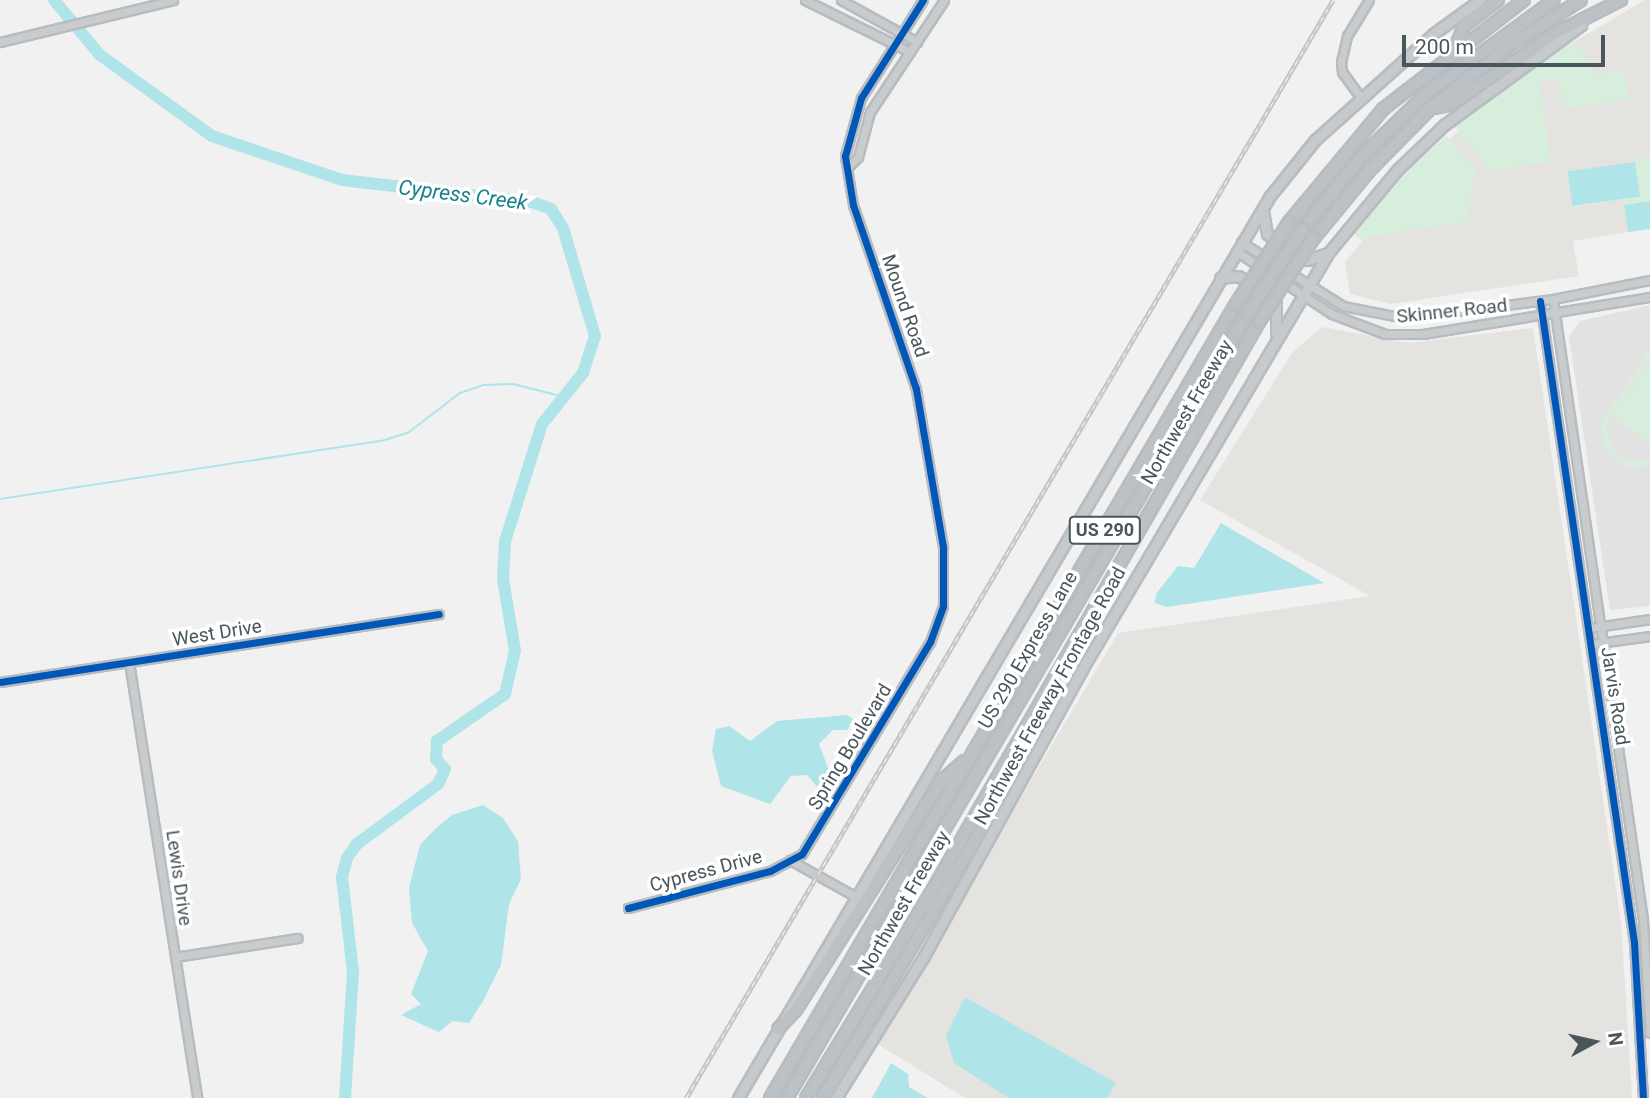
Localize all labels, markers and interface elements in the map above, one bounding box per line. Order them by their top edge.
scale bar [1405,21,1608,65]
text: 200 m [1415,35,1474,59]
water label: Cypress Creek [397,175,529,215]
street label: Mound Road [877,252,933,360]
street label: Skinner Road [1395,294,1509,328]
street label: Northwest Freeway [1136,336,1238,488]
road number: US 290 [1068,516,1142,544]
street label: Northwest Freeway Frontage Road [969,563,1131,829]
street label: US 290 Express Lane [974,567,1082,733]
street label: West Drive [171,615,263,651]
street label: Jarvis Road [1596,645,1634,747]
street label: Spring Boulevard [803,680,897,814]
street label: Northwest Freeway [853,827,955,979]
street label: Lewis Drive [161,829,197,927]
street label: Cypress Drive [647,845,765,897]
north arrow [1559,1007,1629,1077]
text: N [1603,1031,1628,1047]

